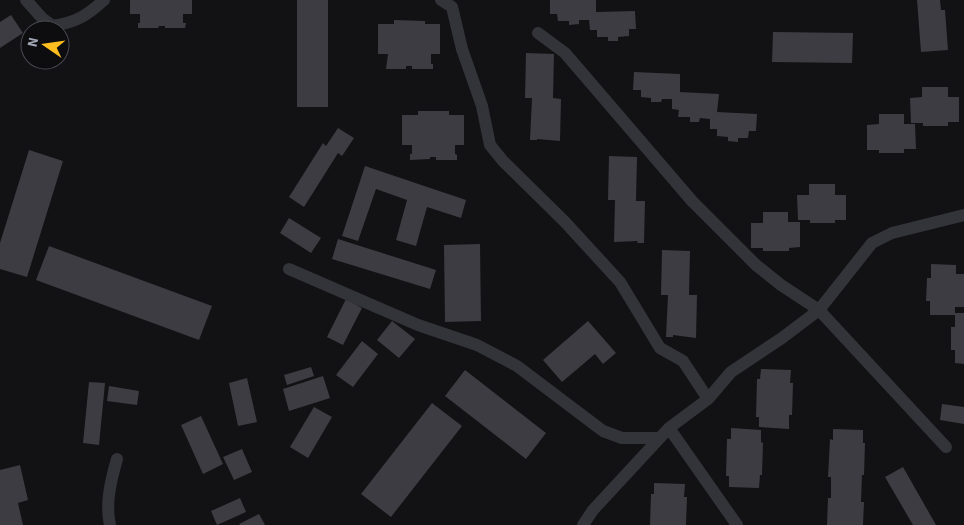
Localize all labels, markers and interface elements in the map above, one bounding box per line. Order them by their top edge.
north arrow [20,20,70,70]
text: N [23,36,44,49]

